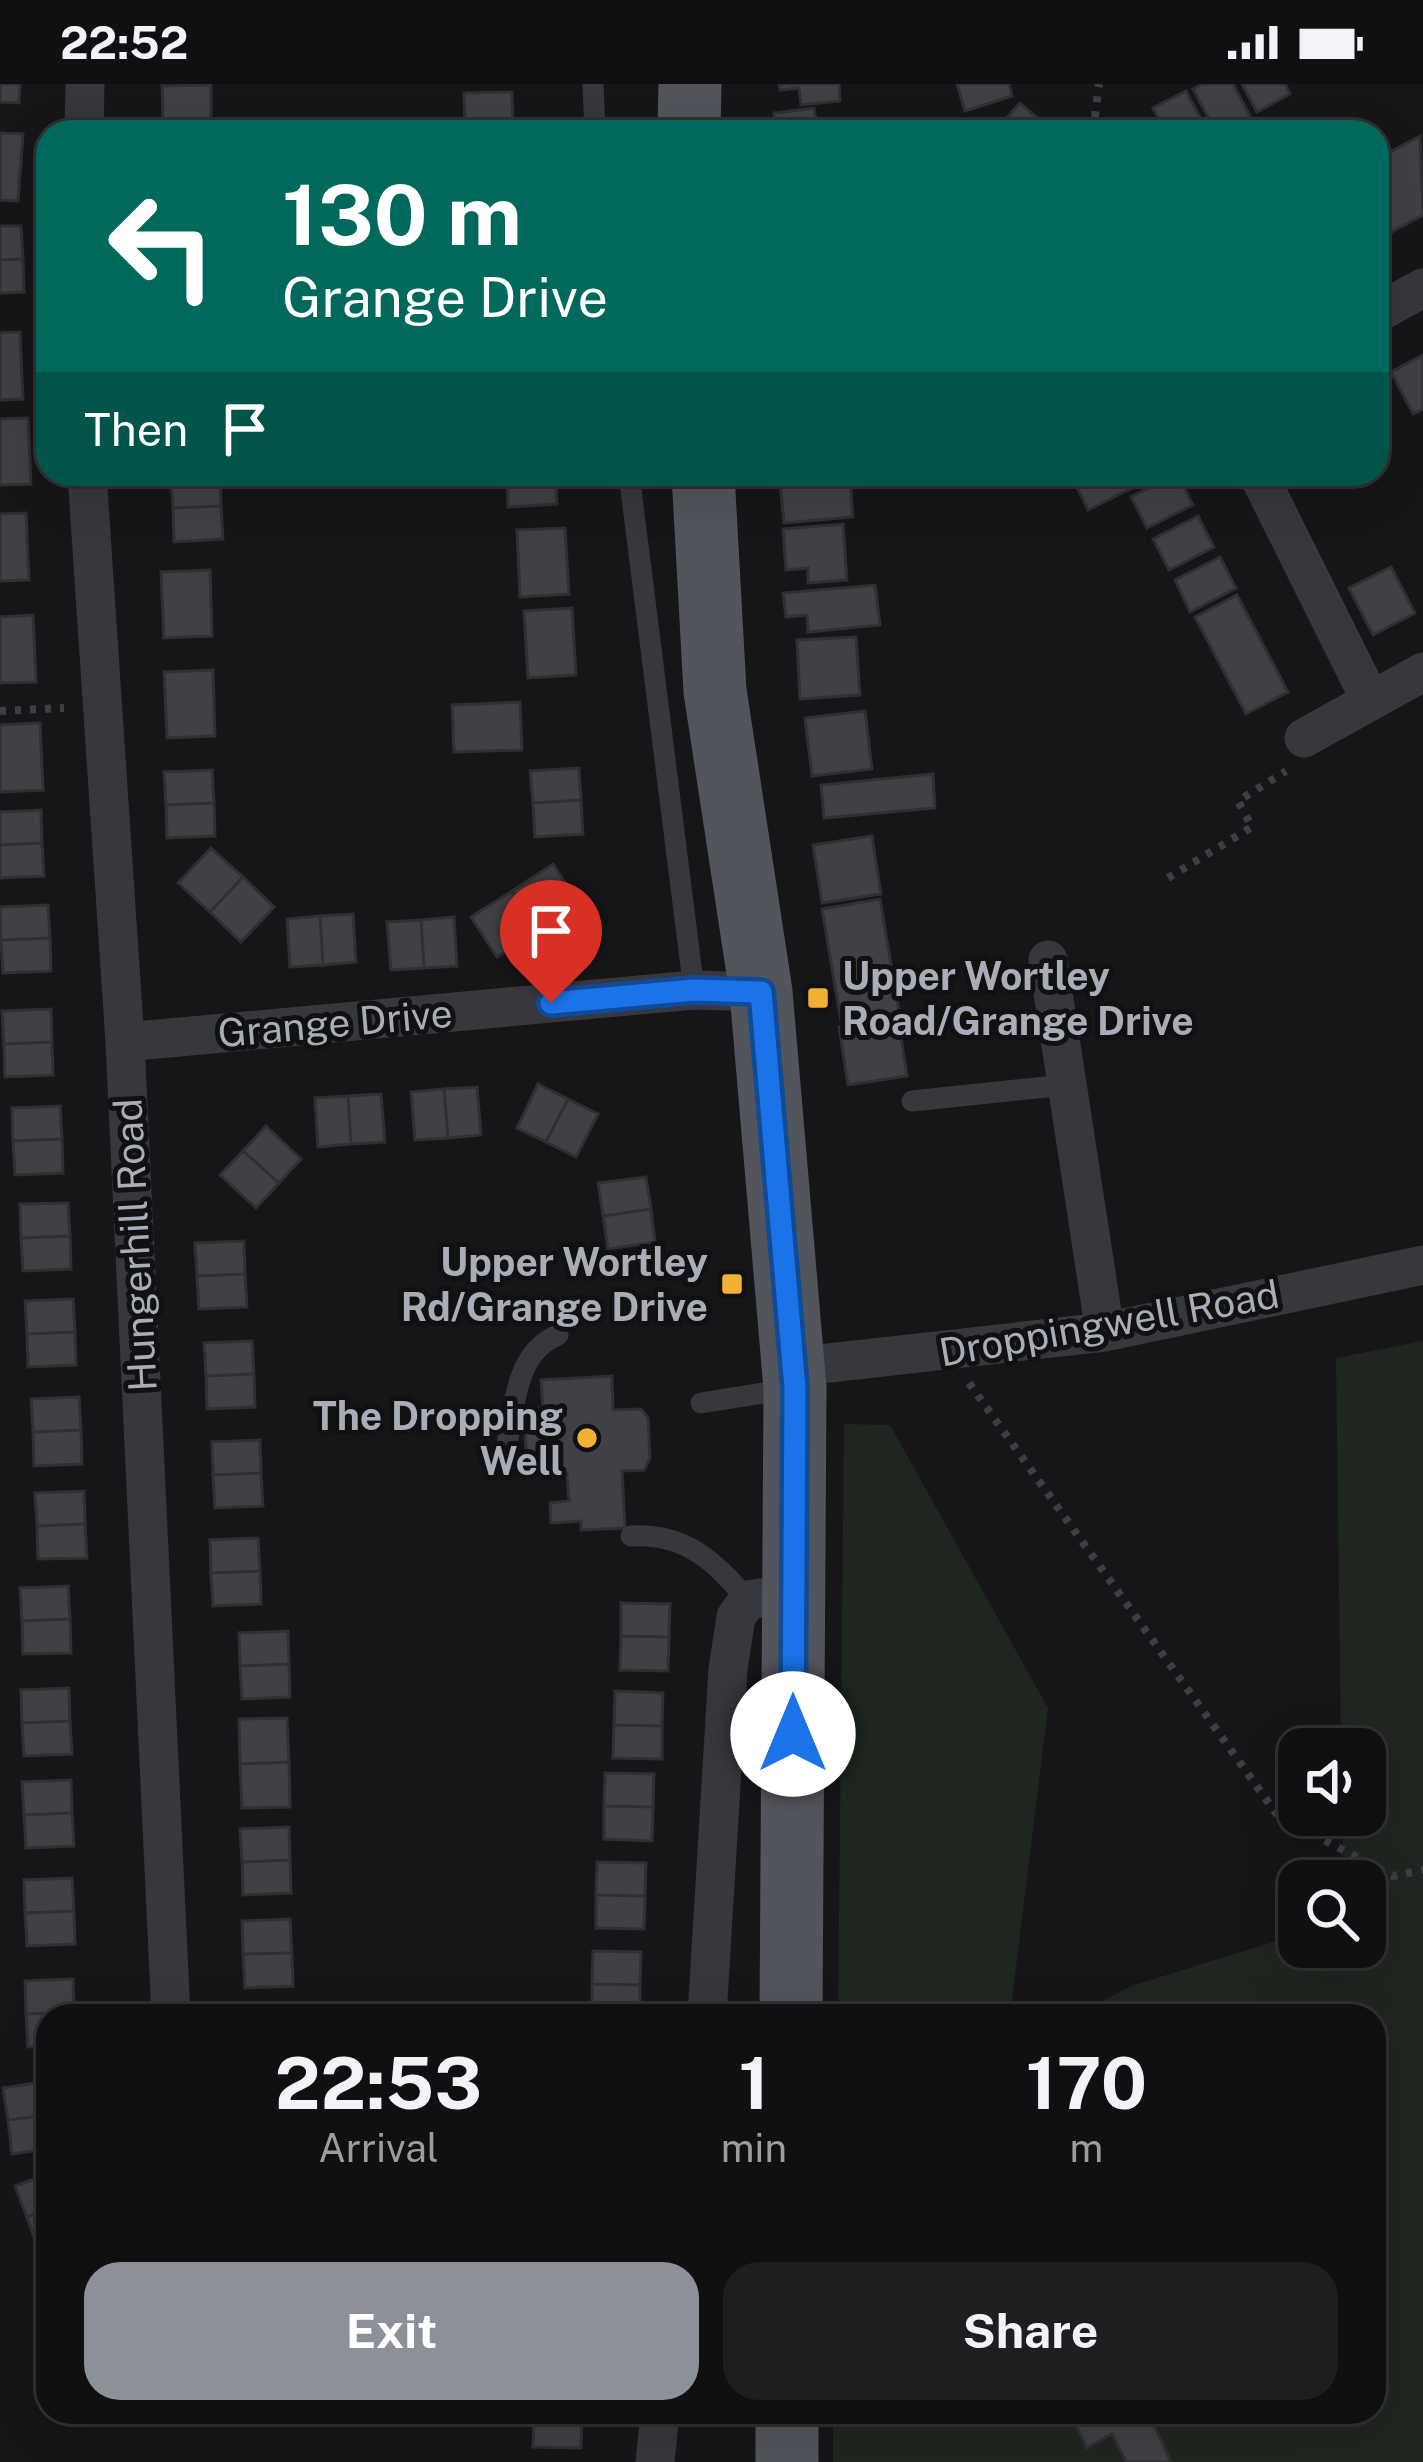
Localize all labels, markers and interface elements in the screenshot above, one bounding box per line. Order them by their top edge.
text: 22:52 [60,16,188,69]
text: 130 m [282,165,522,264]
icon: left [84,168,240,324]
text: Grange Drive [282,266,608,329]
icon: arrive [212,396,278,462]
text: Then [84,403,188,456]
pin [500,880,602,1003]
icon: arrive [518,898,584,964]
place label: Upper Wortley Road/Grange Drive [842,953,1194,1044]
marker: Upper Wortley Road/Grange Drive [805,985,831,1011]
street label: Grange Drive [216,990,454,1056]
street label: Hungerhill Road [104,1097,166,1393]
place label: Upper Wortley Rd/Grange Drive [401,1239,708,1330]
street label: Droppingwell Road [936,1270,1282,1376]
marker: Upper Wortley Rd/Grange Drive [719,1271,745,1297]
place label: The Dropping Well [313,1393,563,1484]
marker: The Dropping Well [574,1425,600,1451]
position arrow [730,1671,856,1797]
map controls [1278,1728,1386,1968]
button: sound [1278,1728,1386,1836]
button: search [1278,1860,1386,1968]
text: 22:53 [275,2041,482,2125]
text: 1 [738,2041,769,2125]
text: 170 [1026,2041,1147,2125]
text: Arrival [318,2125,439,2171]
text: min [721,2125,787,2171]
text: m [1070,2125,1103,2171]
button: Exit [84,2262,699,2400]
button: Share [723,2262,1338,2400]

